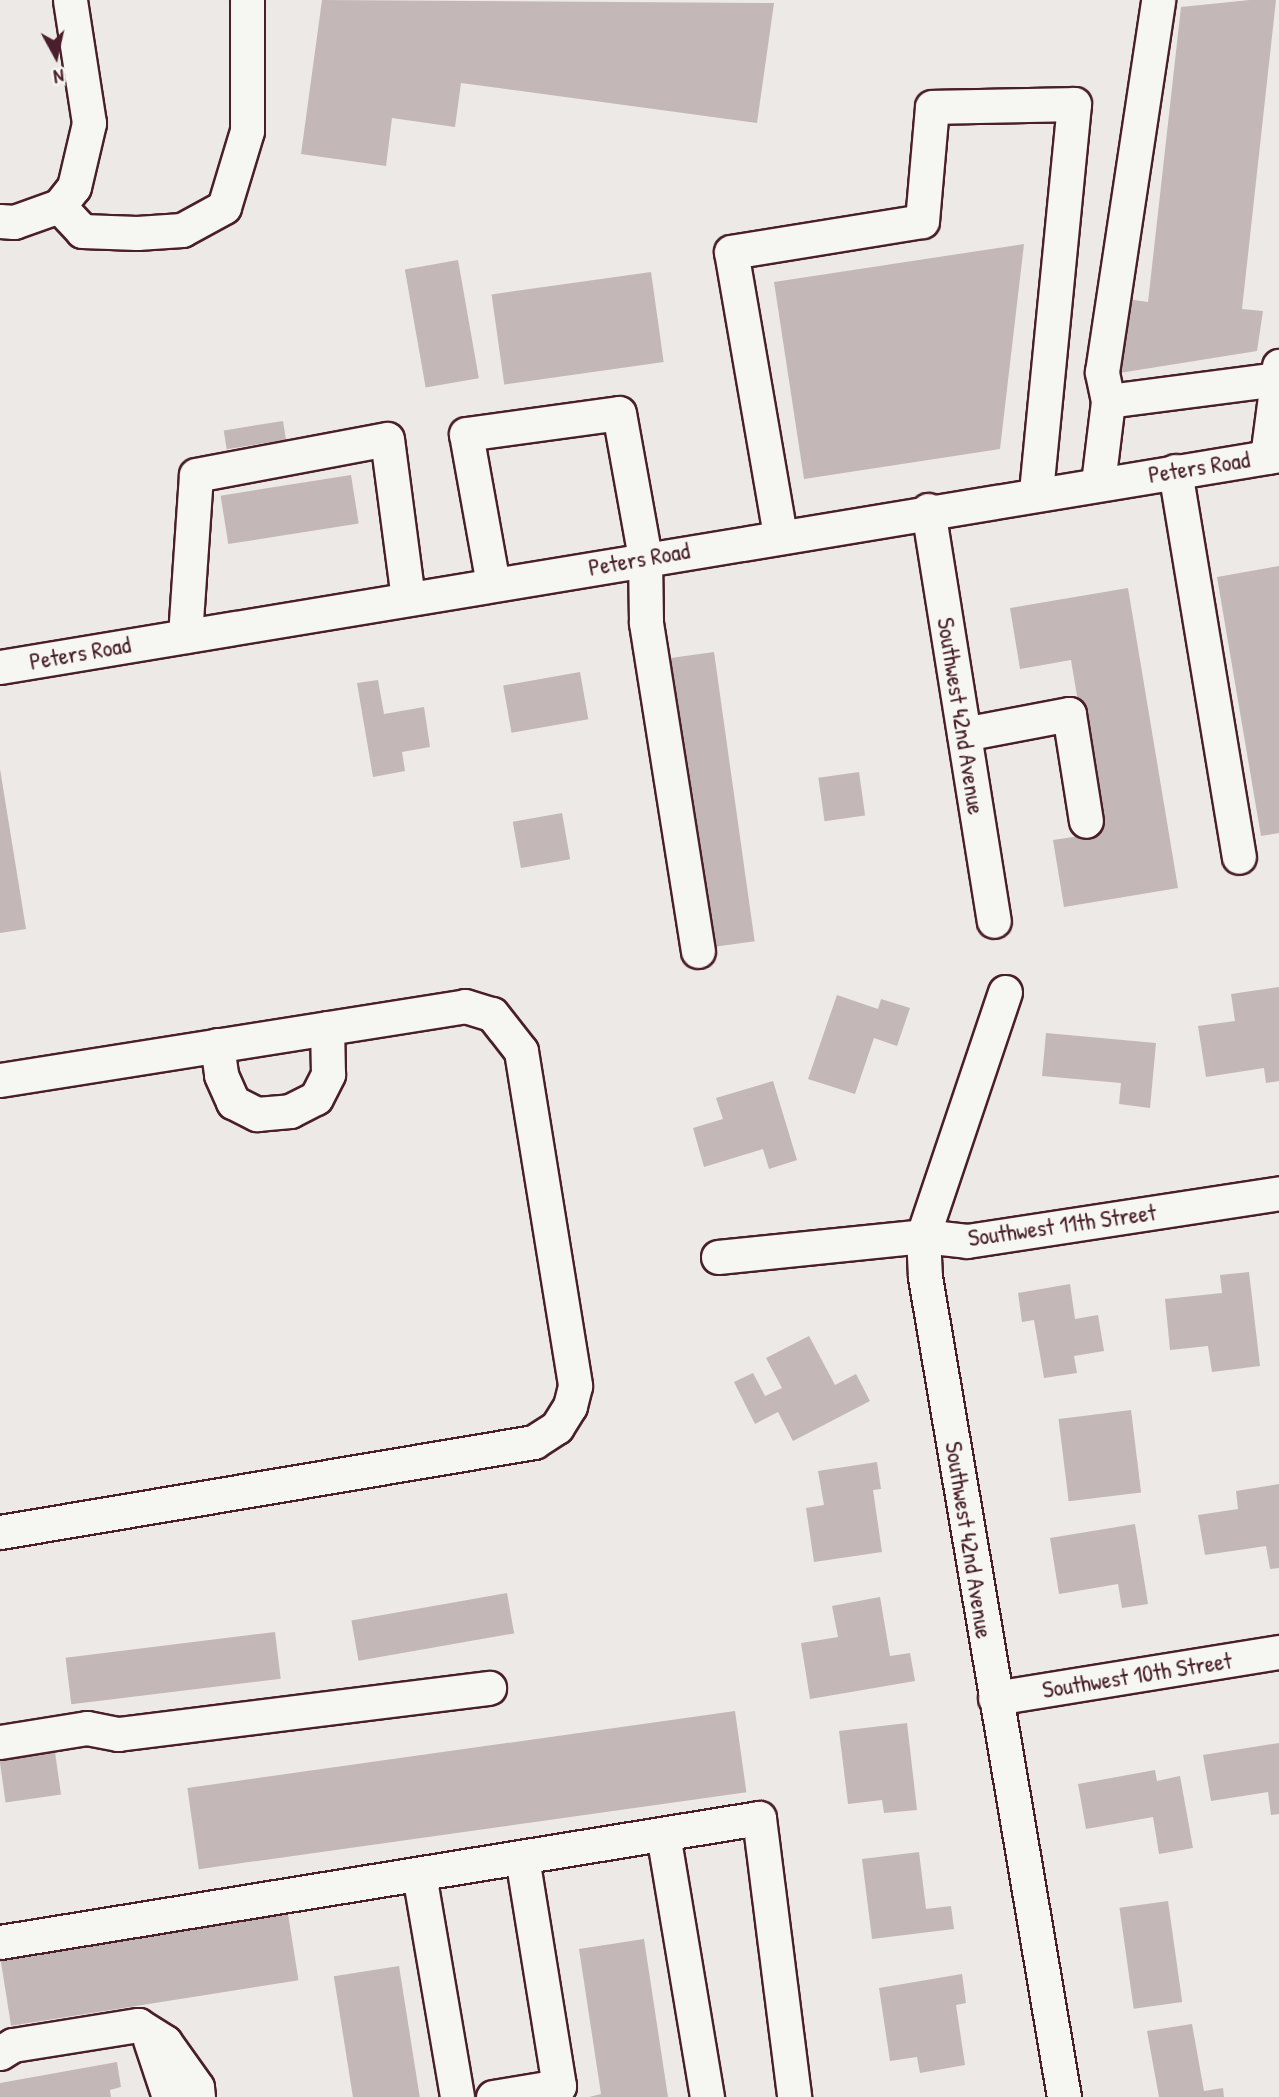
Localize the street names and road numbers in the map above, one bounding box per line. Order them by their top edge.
street label: Peters Road [1146,445,1252,489]
street label: Peters Road [586,536,692,582]
street label: Southwest 42nd Avenue [931,615,991,817]
street label: Peters Road [27,630,133,676]
street label: Southwest 11th Street [966,1198,1158,1252]
street label: Southwest 42nd Avenue [939,1439,999,1641]
street label: Southwest 10th Street [1040,1646,1234,1704]

